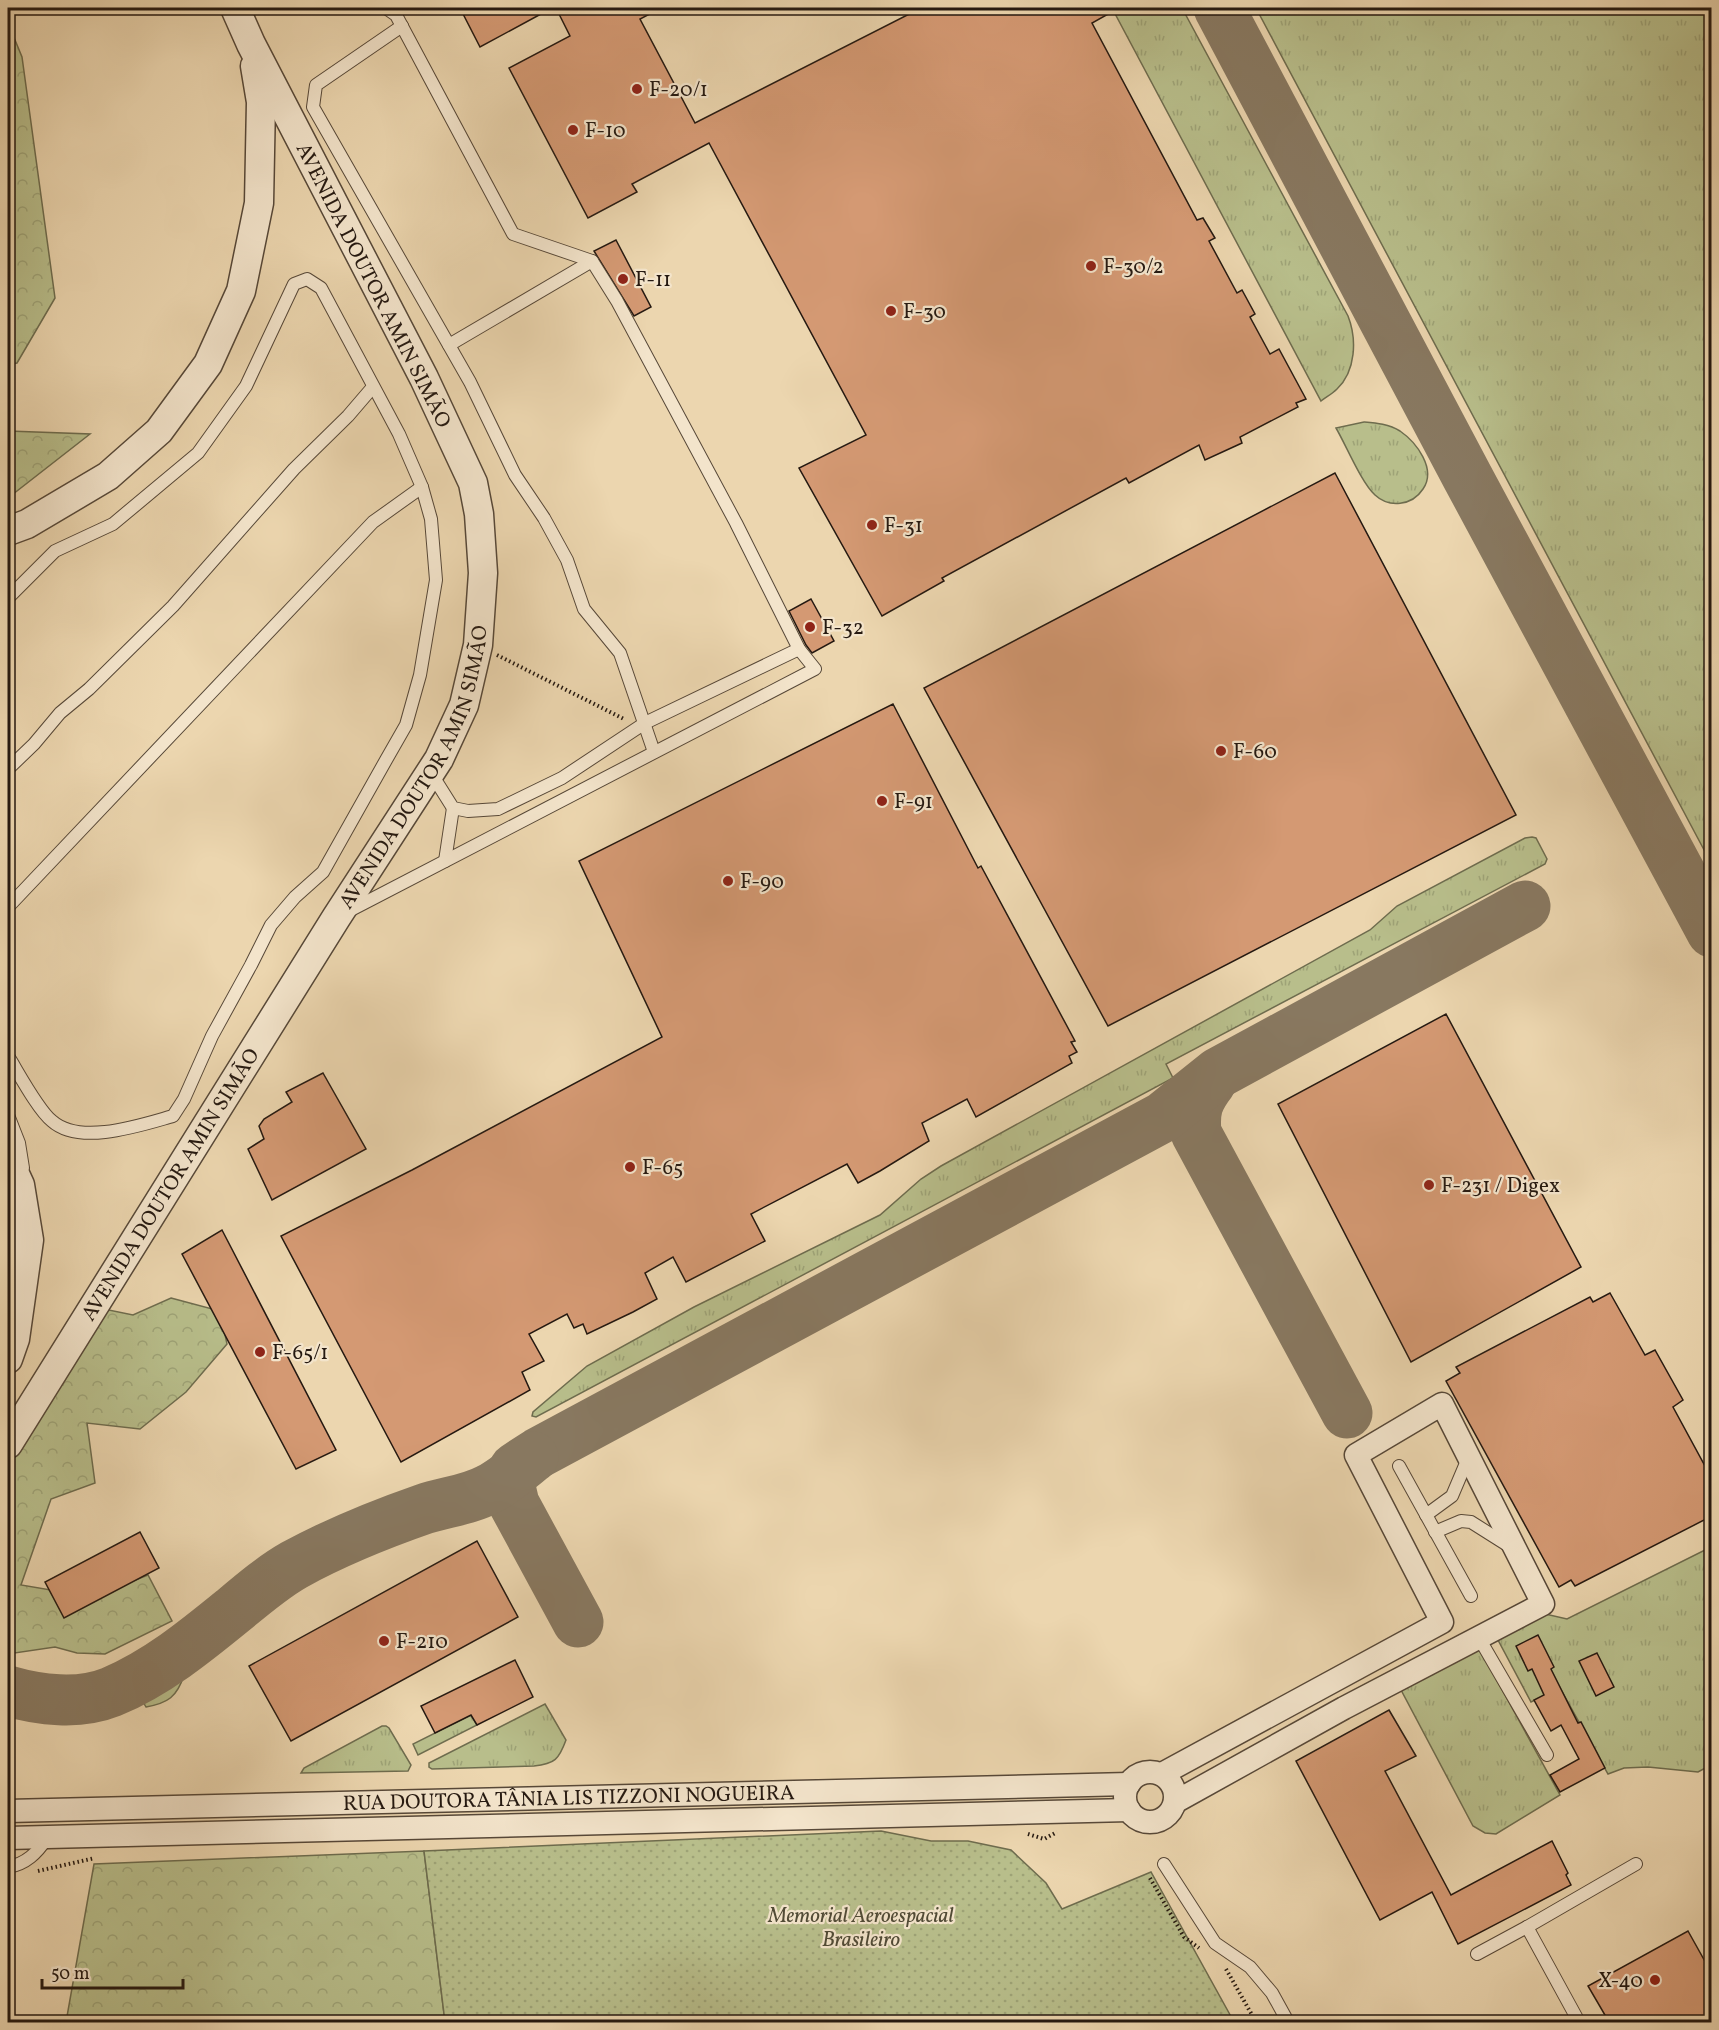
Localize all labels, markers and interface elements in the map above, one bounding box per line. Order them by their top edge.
place label: F-20/1 [649,76,708,105]
marker: F-20/1 [630,82,644,96]
place label: F-10 [585,117,626,146]
marker: F-10 [566,123,580,137]
street label: AVENIDA DOUTOR AMIN SIMÃO [288,138,457,433]
place label: F-30/2 [1103,253,1164,282]
marker: F-30/2 [1084,259,1098,273]
place label: F-11 [635,266,671,295]
marker: F-11 [616,272,630,286]
place label: F-30 [903,298,946,327]
marker: F-30 [884,304,898,318]
place label: F-31 [884,512,923,541]
marker: F-31 [865,518,879,532]
place label: F-32 [822,614,864,643]
marker: F-32 [803,620,817,634]
street label: AVENIDA DOUTOR AMIN SIMÃO [333,624,495,915]
place label: F-60 [1233,738,1277,767]
marker: F-60 [1214,744,1228,758]
place label: F-91 [894,788,933,817]
marker: F-91 [875,794,889,808]
place label: F-90 [740,868,784,897]
marker: F-90 [721,874,735,888]
street label: AVENIDA DOUTOR AMIN SIMÃO [75,1043,267,1327]
place label: F-65 [642,1154,683,1183]
marker: F-65 [623,1160,637,1174]
place label: F-231 / Digex [1441,1172,1560,1201]
marker: F-231 / Digex [1422,1178,1436,1192]
place label: F-65/1 [272,1339,329,1368]
marker: F-65/1 [253,1345,267,1359]
place label: F-210 [396,1628,448,1657]
marker: F-210 [377,1634,391,1648]
street label: RUA DOUTORA TÂNIA LIS TIZZONI NOGUEIRA [343,1779,795,1819]
park label: Memorial Aeroespacial Brasileiro [767,1902,954,1955]
scale bar [42,1952,183,1990]
text: 50 m [51,1962,90,1987]
place label: X-40 [1598,1967,1643,1996]
marker: X-40 [1648,1973,1662,1987]

